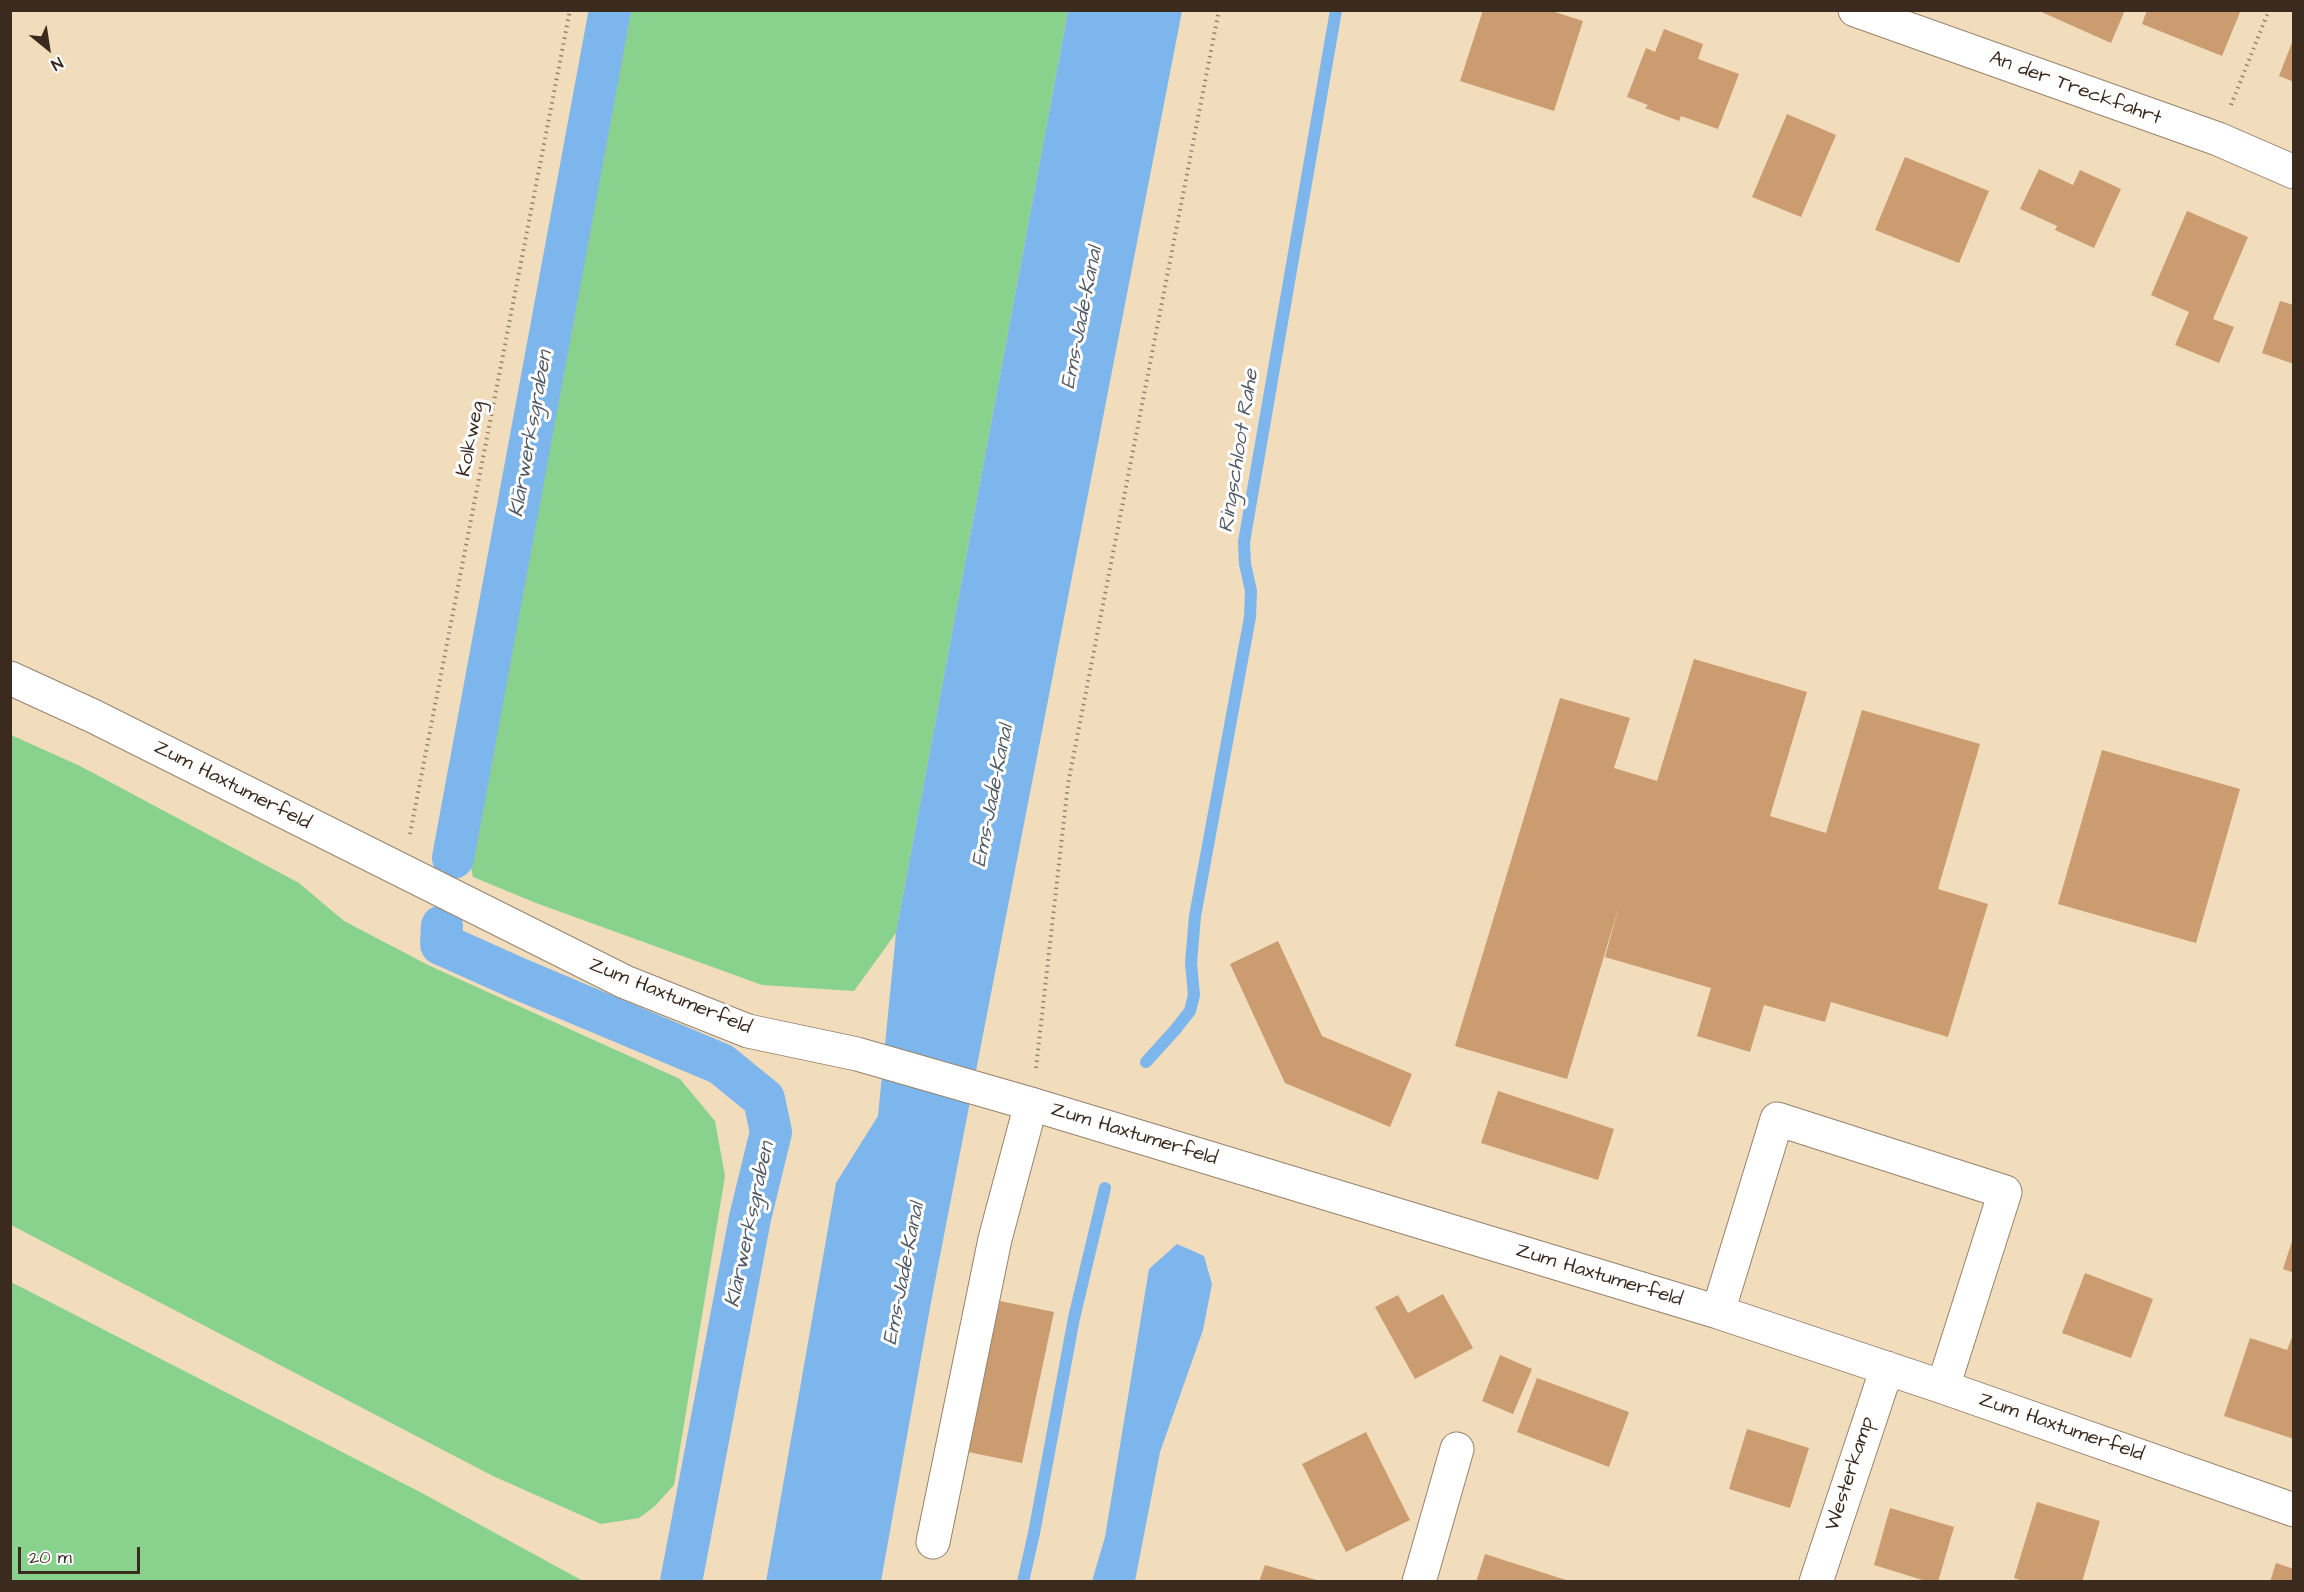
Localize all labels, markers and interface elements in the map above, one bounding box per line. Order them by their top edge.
north arrow [18,18,78,78]
street label: An der Treckfahrt [1986,47,2164,131]
text: N [47,52,67,76]
water label: Ems-Jade-Kanal [1057,245,1109,391]
water label: Klärwerksgraben [505,349,559,519]
water label: Ringschloot Rahe [1215,368,1265,534]
street label: Kolkweg [453,399,491,479]
water label: Ems-Jade-Kanal [968,723,1020,869]
street label: Zum Haxtumerfeld [150,736,314,836]
street label: Zum Haxtumerfeld [585,953,755,1041]
street label: Zum Haxtumerfeld [1048,1098,1220,1172]
water label: Klärwerksgraben [721,1140,781,1310]
water label: Ems-Jade-Kanal [879,1201,931,1347]
street label: Zum Haxtumerfeld [1513,1239,1685,1313]
street label: Zum Haxtumerfeld [1975,1389,2147,1467]
street label: Westerkamp [1821,1414,1881,1534]
scale bar [21,1535,142,1573]
text: 20 m [29,1545,72,1570]

